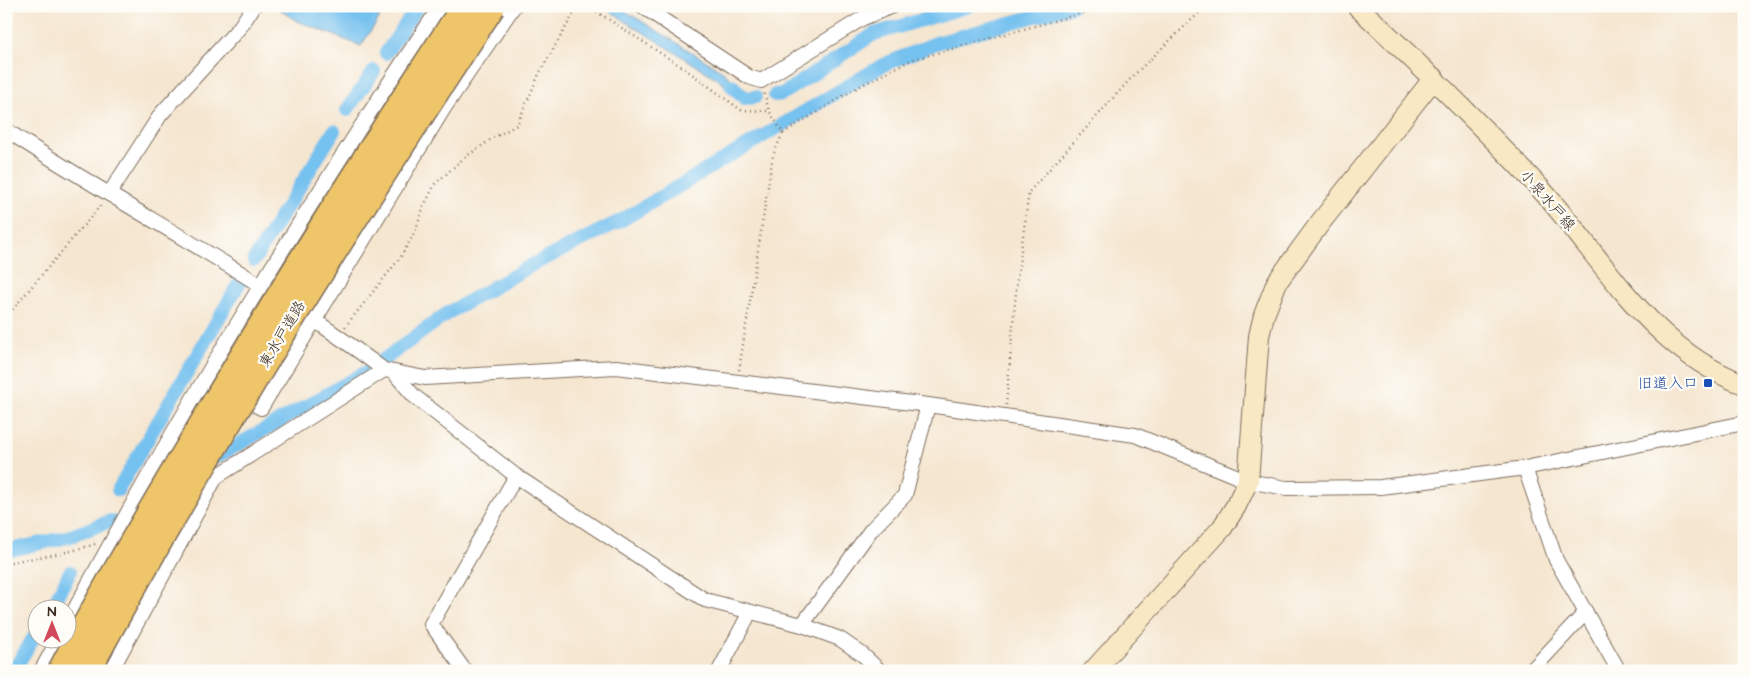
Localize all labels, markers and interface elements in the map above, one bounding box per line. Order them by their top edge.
street label: 小泉水戸線 [1515,165,1580,236]
street label: 東水戸道路 [254,297,311,372]
place label: 旧道入口 [1638,373,1698,394]
marker: 旧道入口 [1702,377,1714,389]
north arrow [28,600,78,650]
text: N [48,602,57,622]

